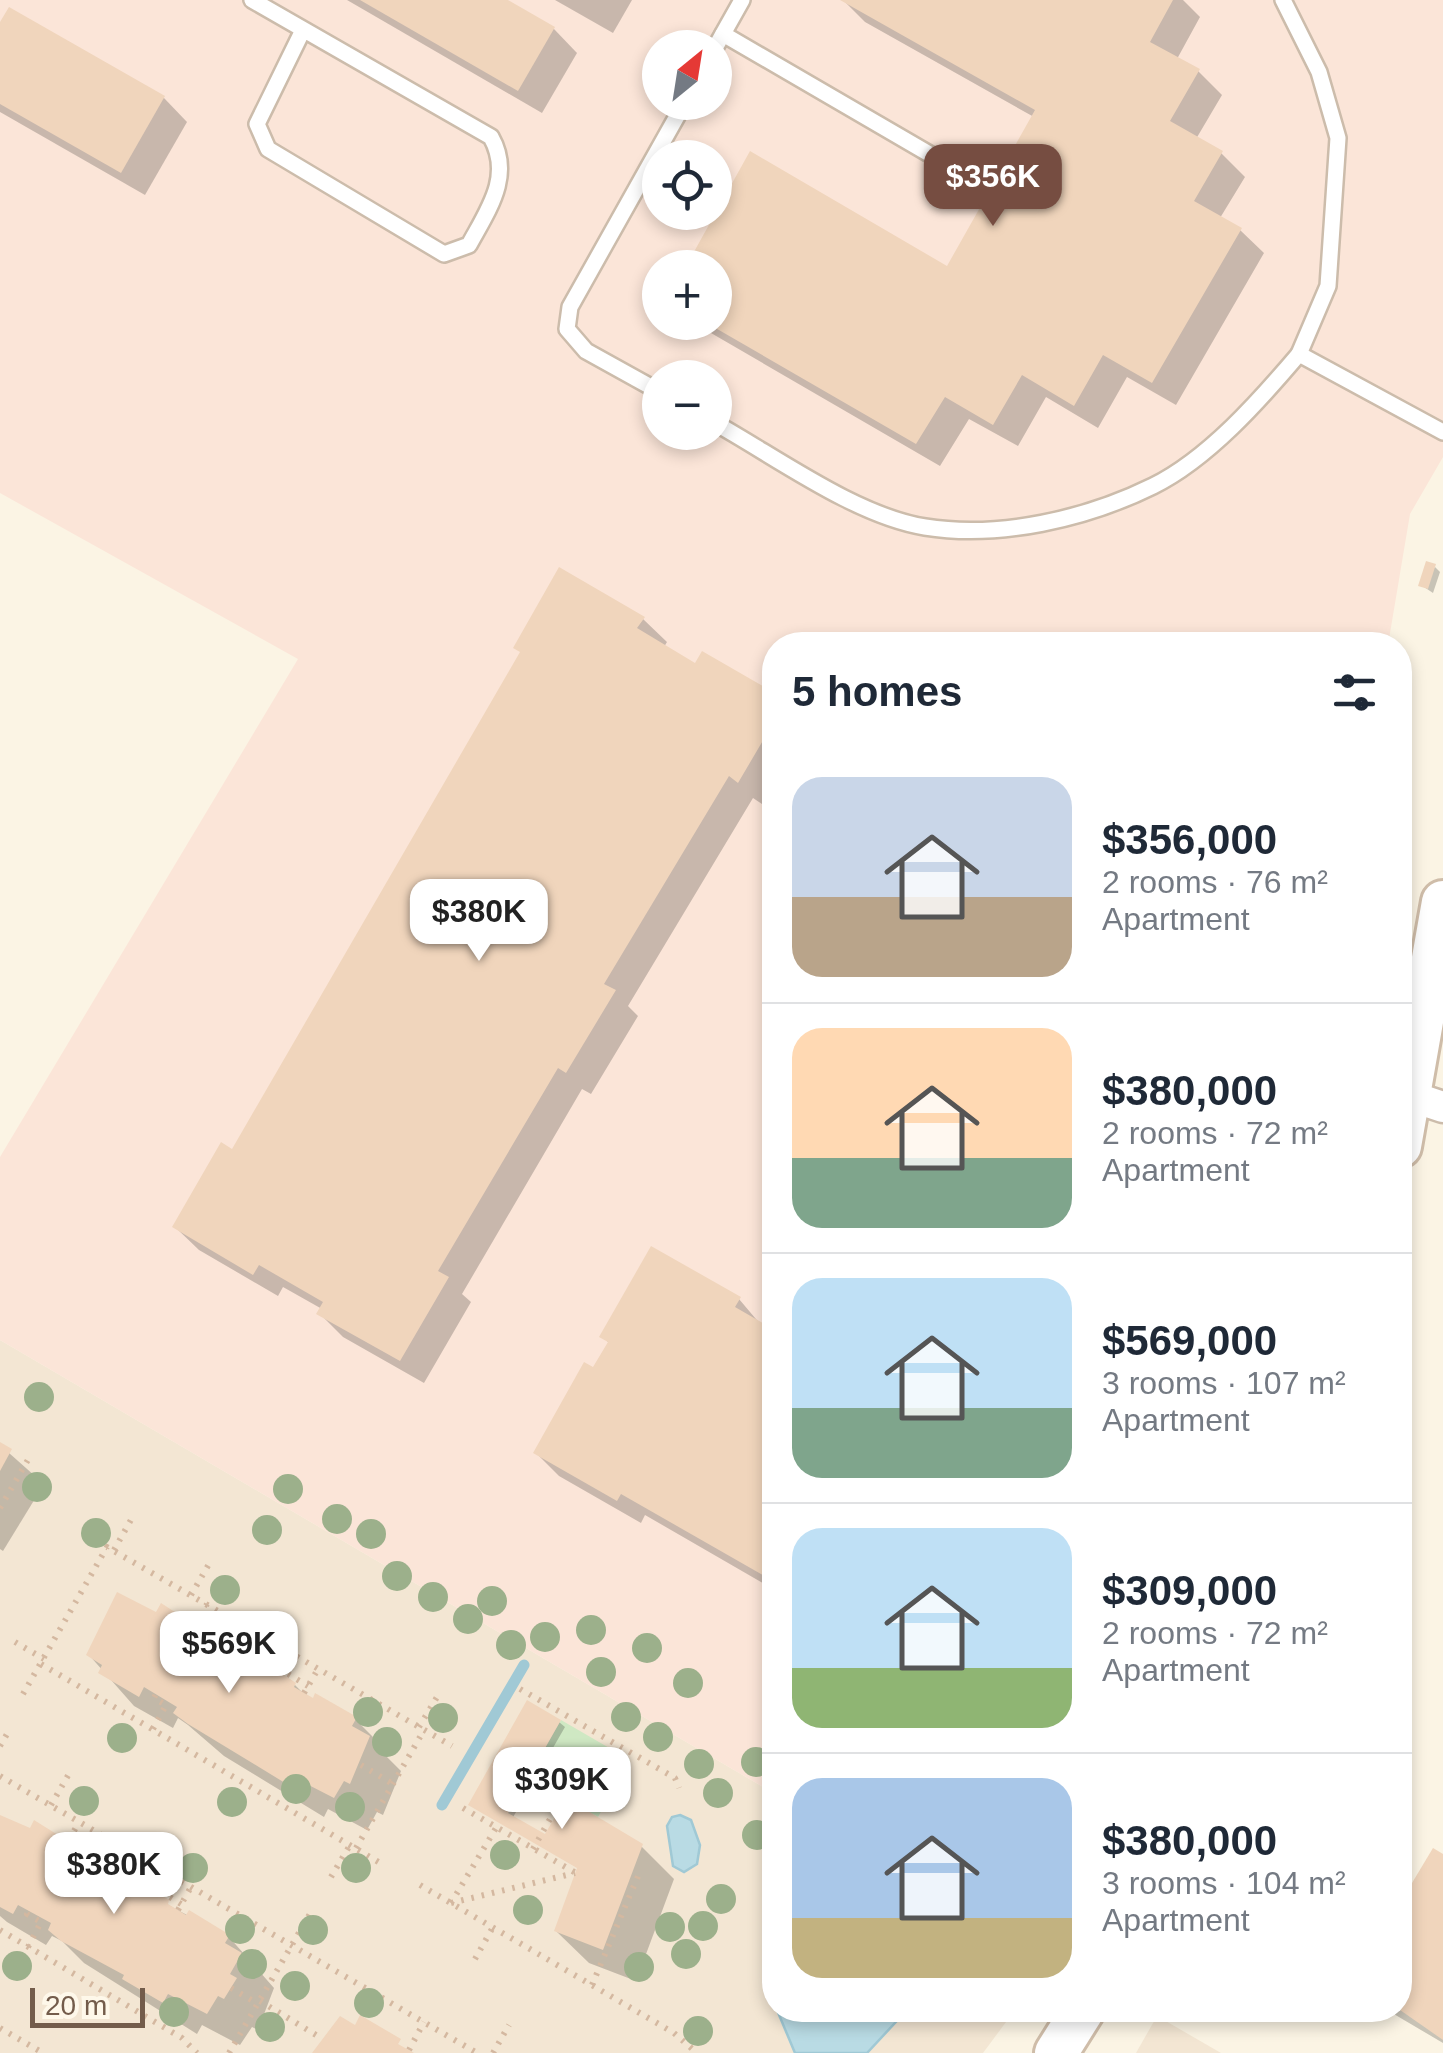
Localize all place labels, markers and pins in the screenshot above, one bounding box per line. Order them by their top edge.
pin: $356K [923,144,1063,229]
pin: $380K [409,879,549,964]
pin: $569K [159,1611,299,1696]
pin: $309K [492,1747,632,1832]
pin: $380K [44,1832,184,1917]

